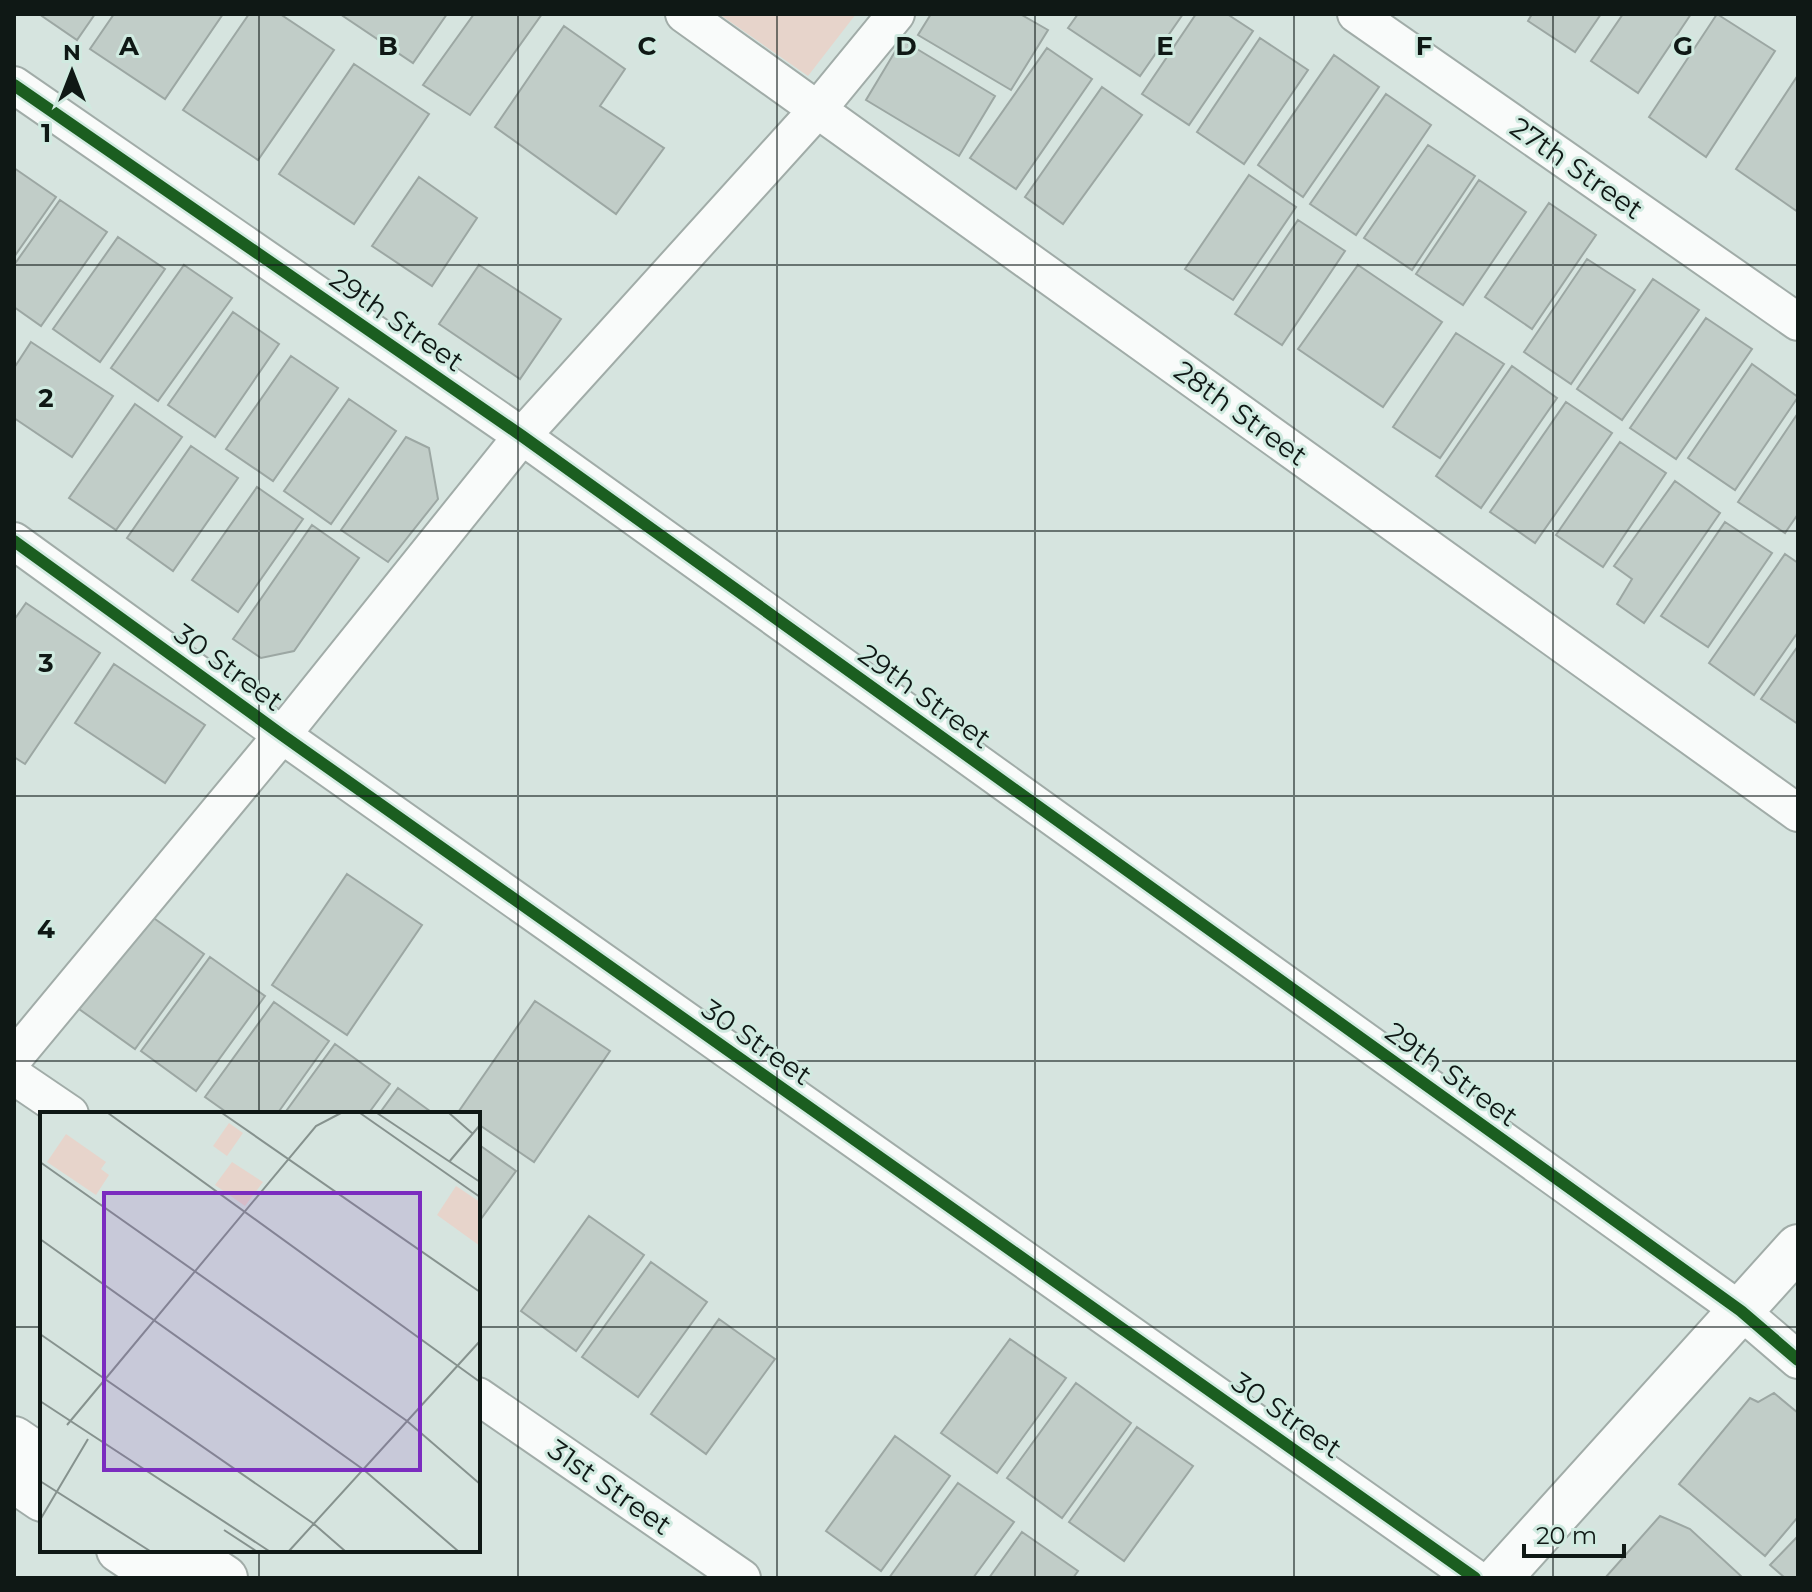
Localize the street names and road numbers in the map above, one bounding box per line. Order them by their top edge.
street label: 27th Street [1504,110,1650,226]
street label: 29th Street [324,261,470,379]
street label: 28th Street [1168,353,1314,473]
street label: 30 Street [168,616,290,718]
street label: 29th Street [852,637,998,755]
street label: 30 Street [696,992,818,1092]
street label: 29th Street [1379,1015,1525,1133]
street label: 30 Street [1226,1365,1348,1465]
street label: 31st Street [542,1432,678,1542]

